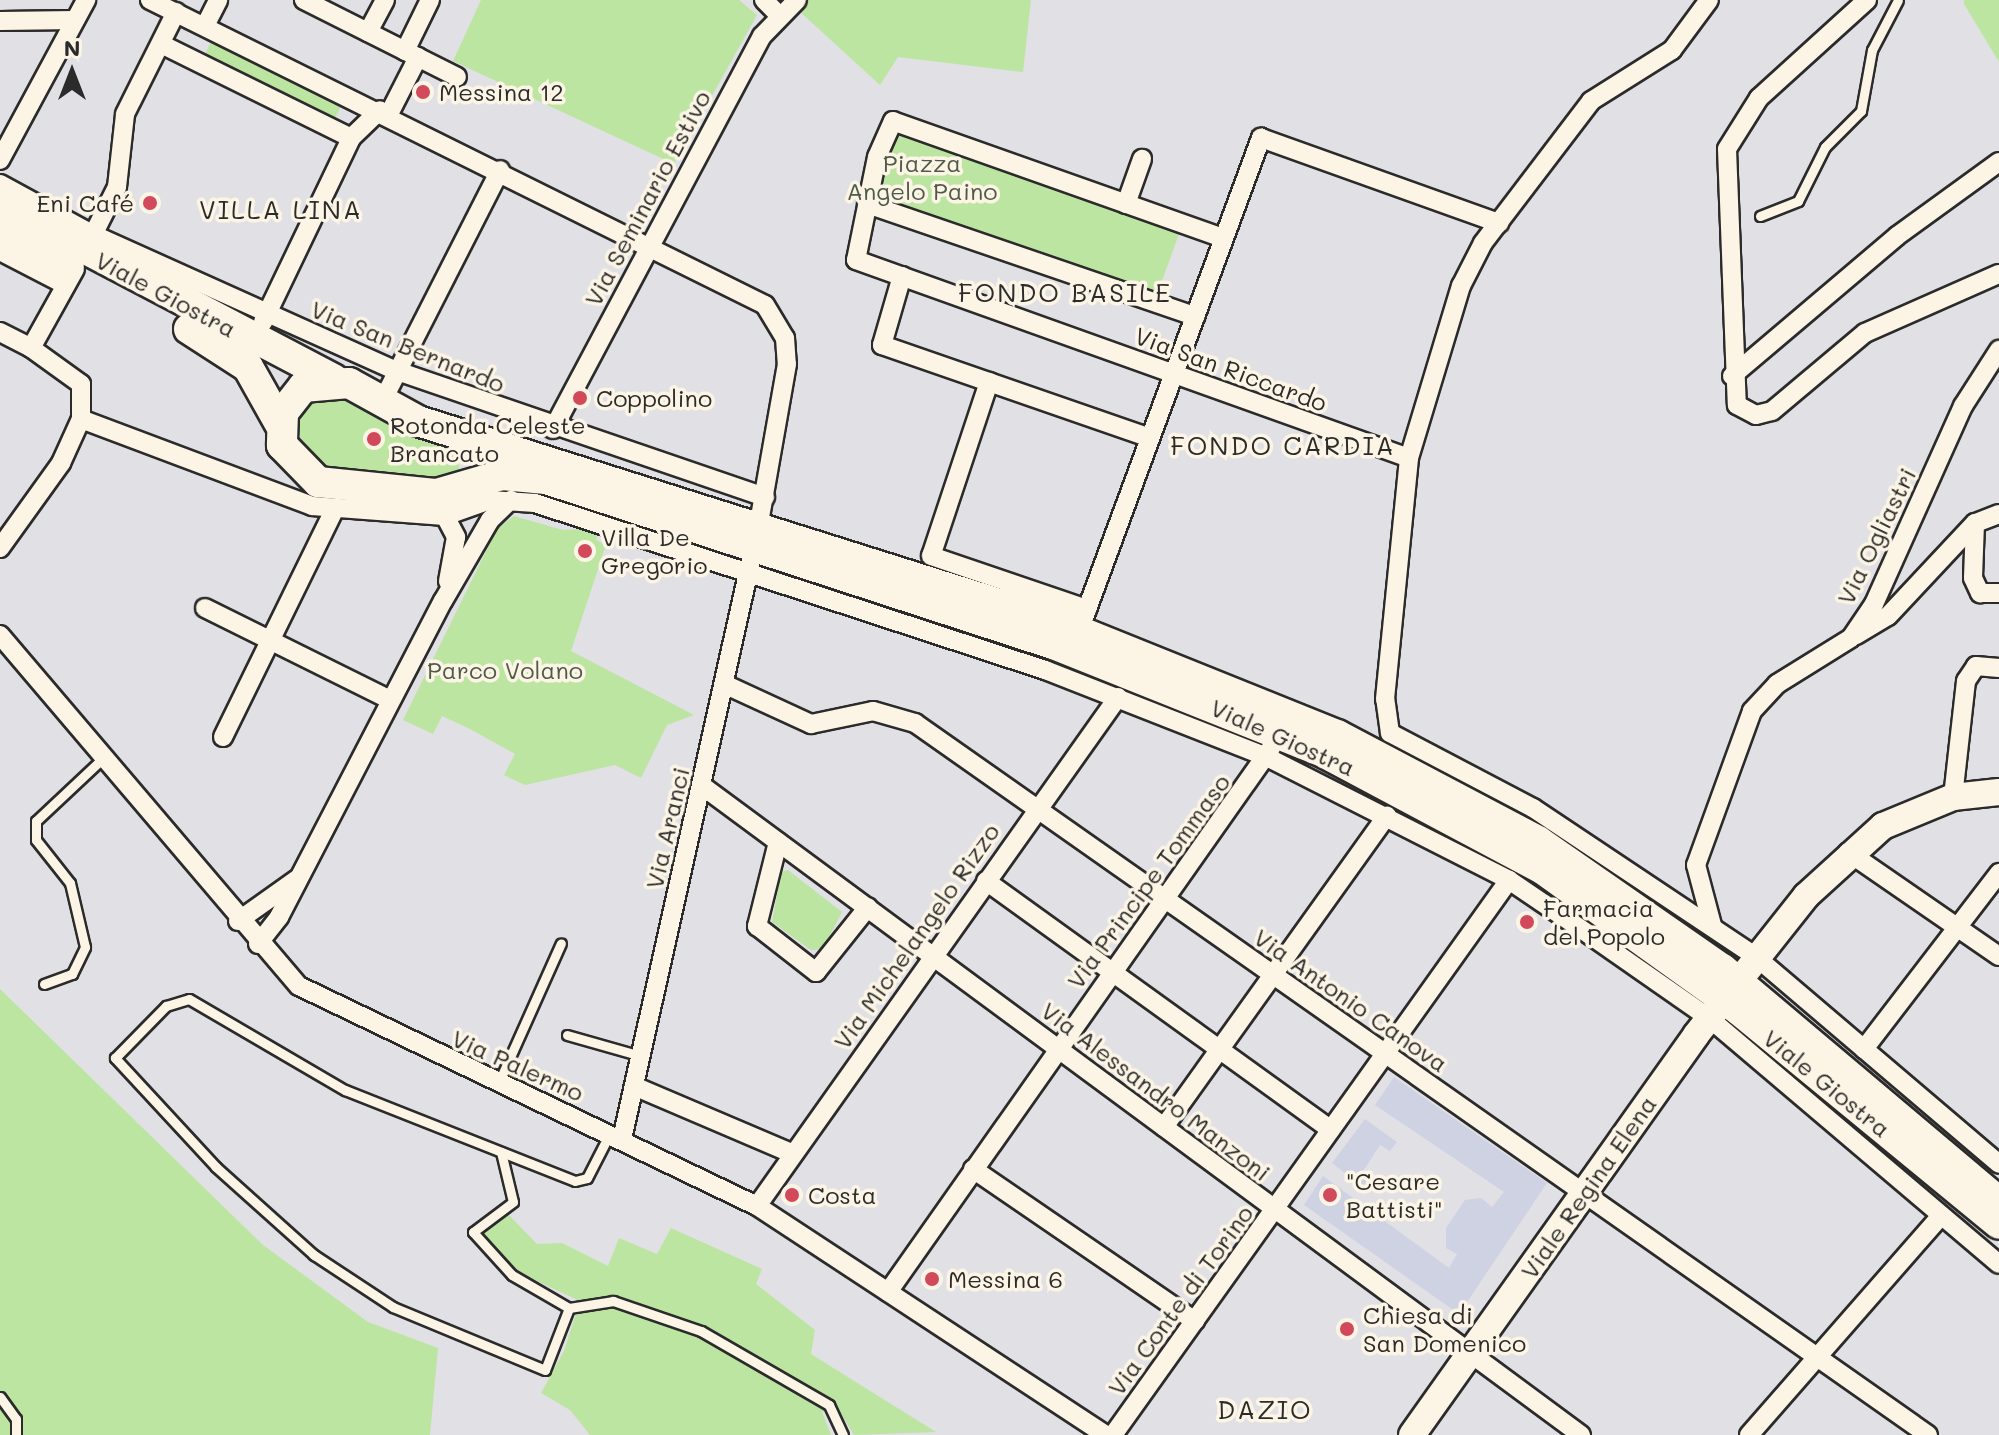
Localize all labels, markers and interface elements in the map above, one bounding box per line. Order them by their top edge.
north arrow [32,32,112,112]
text: N [64,33,80,62]
place label: Messina 12 [439,78,564,106]
marker: Messina 12 [414,83,432,101]
street label: Via Seminario Estivo [578,85,716,311]
park label: Piazza Angelo Paino [846,149,998,205]
place label: Eni Café [37,189,134,217]
marker: Eni Café [141,194,159,212]
district label: VILLA LINA [199,194,363,226]
street label: Viale Giostra [91,245,241,343]
district label: FONDO BASILE [958,277,1172,309]
street label: Via San Bernardo [307,294,509,398]
street label: Via San Riccardo [1131,321,1331,417]
place label: Coppolino [596,384,712,412]
marker: Coppolino [571,389,589,407]
place label: Rotonda Celeste Brancato [390,411,586,467]
marker: Rotonda Celeste Brancato [365,430,383,448]
district label: FONDO CARDIA [1170,430,1396,462]
street label: Via Ogliastri [1831,463,1921,609]
place label: Villa De Gregorio [601,523,707,579]
marker: Villa De Gregorio [576,542,594,560]
park label: Parco Volano [427,656,583,684]
street label: Viale Giostra [1206,692,1360,782]
street label: Via Aranci [639,764,695,892]
street label: Via Principe Tommaso [1060,768,1236,994]
street label: Via Michelangelo Rizzo [827,818,1005,1054]
place label: Farmacia del Popolo [1543,894,1665,950]
marker: Farmacia del Popolo [1518,913,1536,931]
street label: Via Antonio Canova [1249,922,1453,1078]
street label: Via Alessandro Manzoni [1036,995,1276,1187]
street label: Via Palermo [448,1023,588,1107]
street label: Viale Giostra [1758,1023,1896,1143]
street label: Viale Regina Elena [1514,1090,1662,1284]
place label: "Cesare Battisti" [1346,1167,1442,1223]
place label: Costa [808,1181,877,1209]
marker: Costa [783,1186,801,1204]
marker: "Cesare Battisti" [1321,1186,1339,1204]
street label: Via Conte di Torino [1101,1199,1259,1401]
place label: Messina 6 [948,1265,1063,1293]
marker: Messina 6 [923,1270,941,1288]
place label: Chiesa di San Domenico [1363,1301,1526,1357]
marker: Chiesa di San Domenico [1338,1320,1356,1338]
district label: DAZIO [1217,1394,1313,1426]

